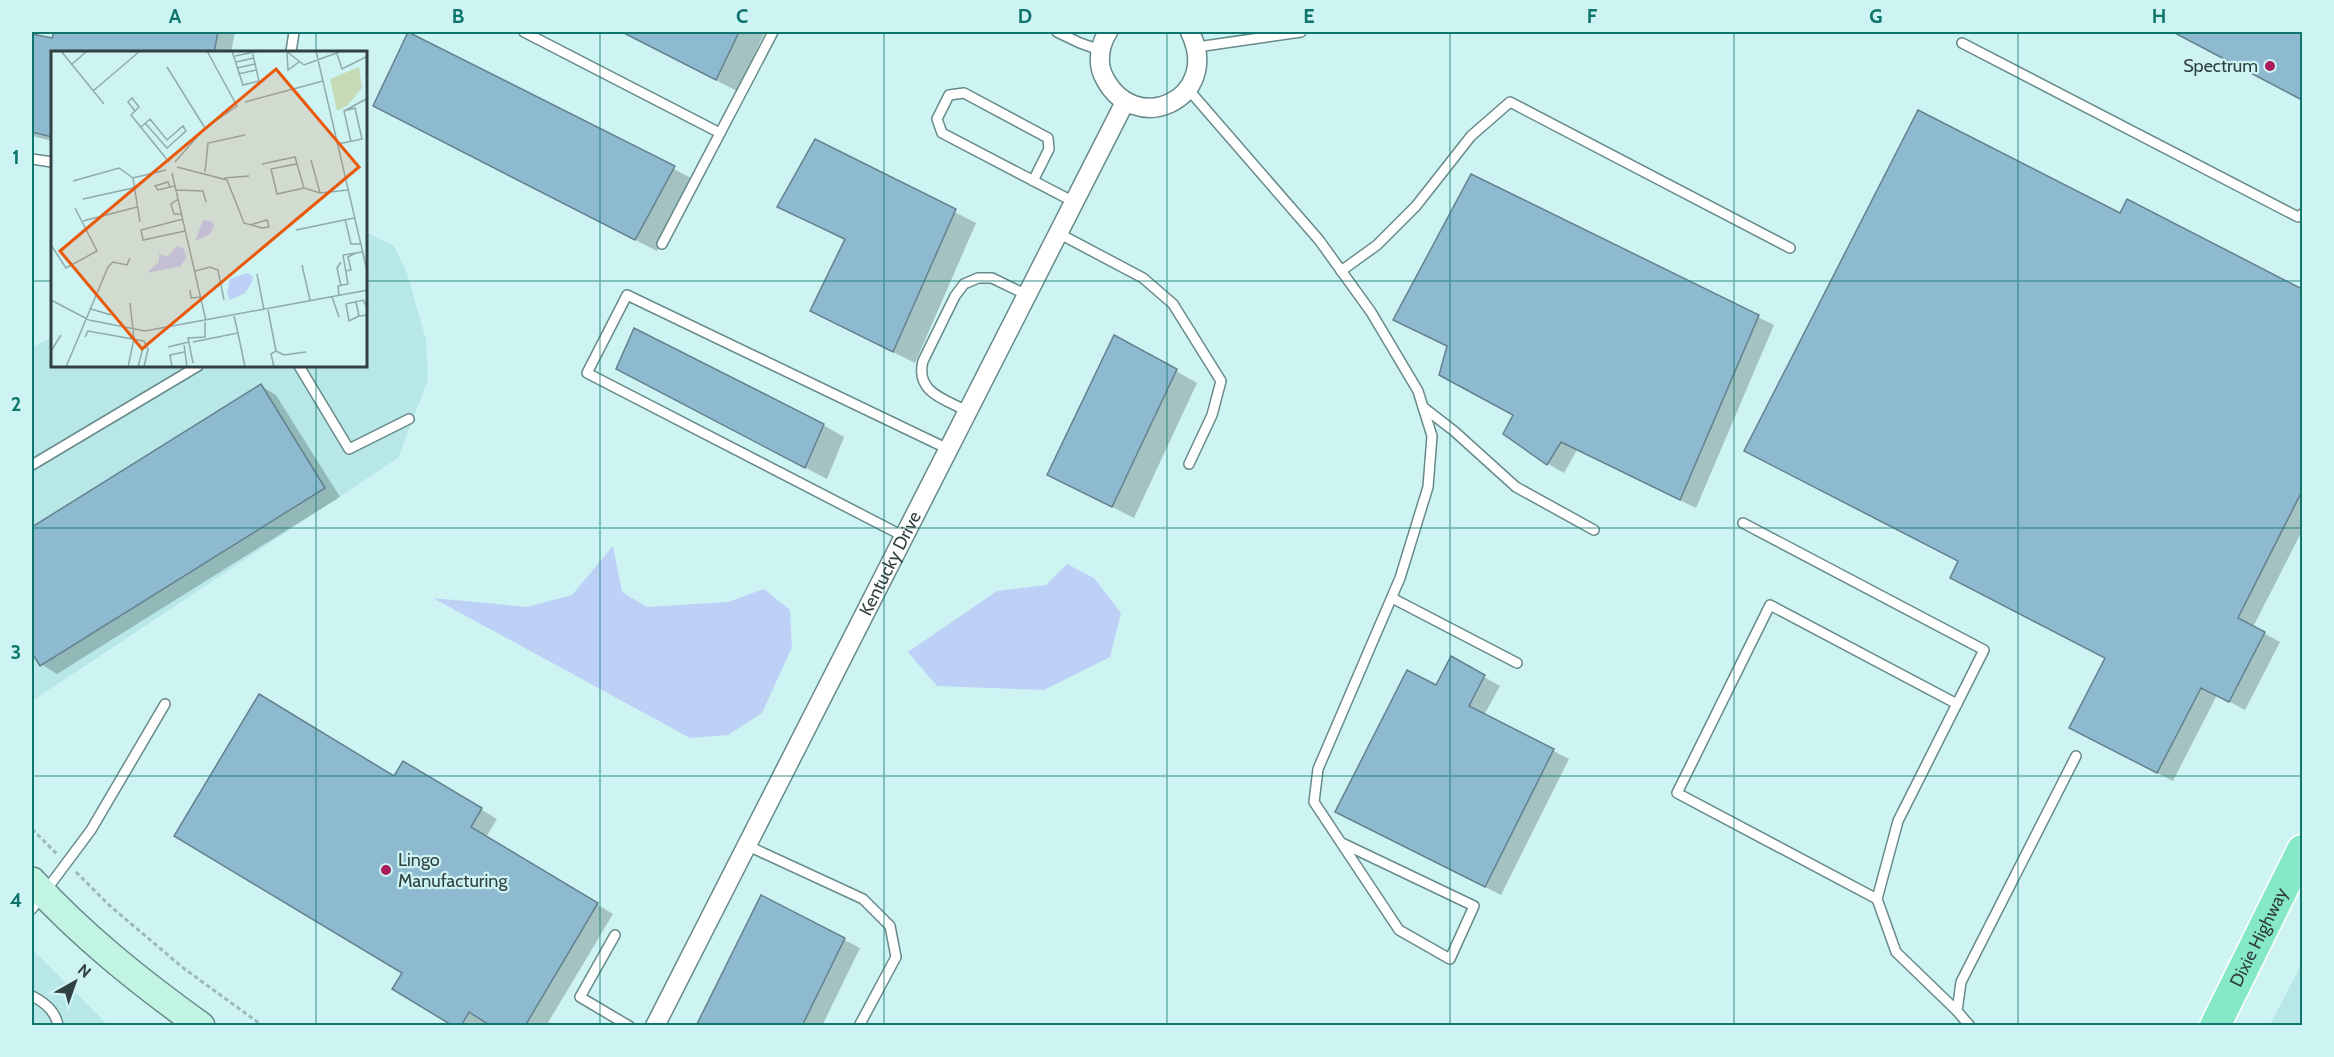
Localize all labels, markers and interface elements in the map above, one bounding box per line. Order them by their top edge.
text: A [169,4,182,28]
text: B [452,4,464,28]
text: C [736,4,748,28]
text: D [1018,4,1032,28]
text: E [1303,4,1315,28]
text: F [1587,4,1598,28]
text: G [1869,4,1883,28]
text: H [2152,4,2166,28]
inset map [51,51,368,368]
place label: Spectrum [2183,55,2258,77]
marker: Spectrum [2263,59,2277,73]
text: 1 [12,145,20,169]
text: 2 [11,392,21,416]
street label: Kentucky Drive [855,508,926,619]
text: 3 [11,640,21,664]
place label: Lingo Manufacturing [398,849,508,892]
marker: Lingo Manufacturing [379,863,393,877]
street label: Dixie Highway [2225,884,2293,990]
text: 4 [10,888,22,912]
north arrow [45,952,105,1012]
text: N [74,960,95,982]

